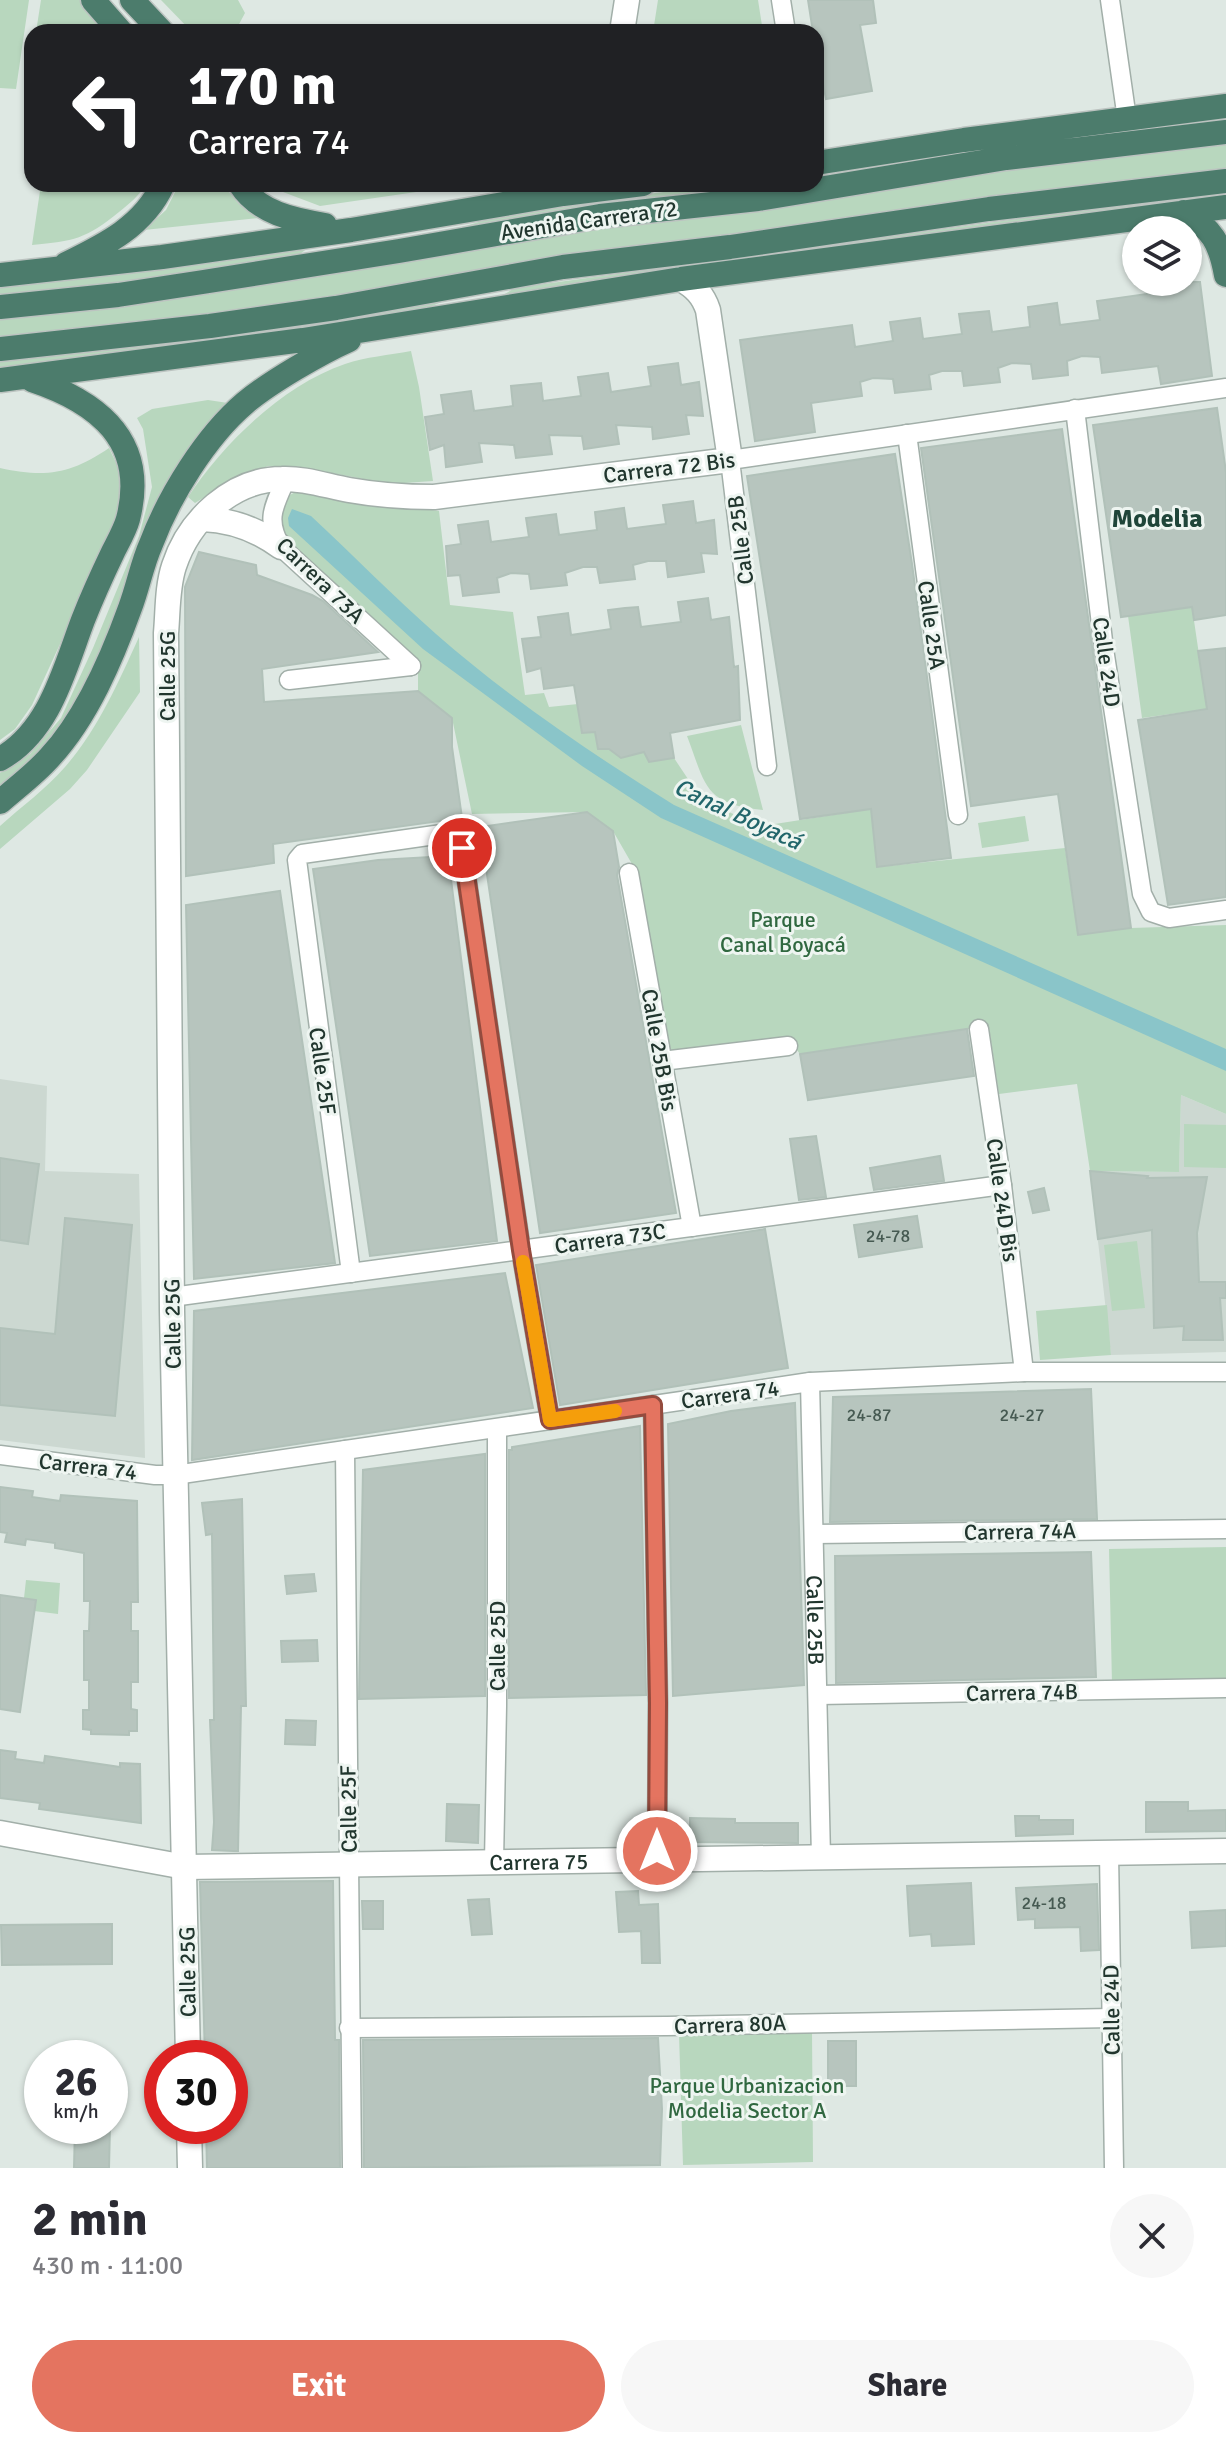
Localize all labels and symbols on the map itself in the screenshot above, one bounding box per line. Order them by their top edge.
street label: Avenida Carrera 72 [499,195,679,246]
street label: Carrera 72 Bis [602,446,736,489]
street label: Calle 25B [722,494,759,586]
district label: Modelia [1111,503,1203,535]
street label: Carrera 73A [271,532,371,629]
street label: Calle 25A [912,579,951,672]
street label: Calle 24D [1087,615,1126,709]
street label: Calle 25G [154,631,181,721]
water label: Canal Boyacá [669,771,808,857]
pin [428,814,496,882]
park label: Parque Canal Boyacá [720,906,846,958]
street label: Calle 25B Bis [635,987,684,1113]
street label: Calle 25F [303,1026,342,1116]
street label: Calle 24D Bis [980,1137,1025,1264]
street label: Carrera 73C [553,1217,667,1260]
house number: 24-78 [866,1225,910,1247]
street label: Calle 25G [158,1279,187,1369]
street label: Carrera 74 [679,1374,781,1415]
house number: 24-87 [846,1404,892,1426]
house number: 24-27 [999,1404,1045,1426]
street label: Carrera 74 [37,1447,139,1486]
street label: Carrera 74A [964,1517,1077,1546]
street label: Calle 25B [800,1575,830,1665]
street label: Calle 25D [484,1601,511,1691]
street label: Carrera 74B [966,1678,1078,1707]
street label: Calle 25F [334,1765,363,1853]
position arrow [615,1809,699,1893]
street label: Carrera 75 [489,1848,588,1876]
house number: 24-18 [1021,1892,1067,1914]
street label: Calle 25G [173,1927,202,2017]
street label: Calle 24D [1097,1964,1126,2056]
street label: Carrera 80A [673,2009,787,2040]
speed limit sign: 30 [144,2040,248,2144]
park label: Parque Urbanizacion Modelia Sector A [650,2072,844,2124]

